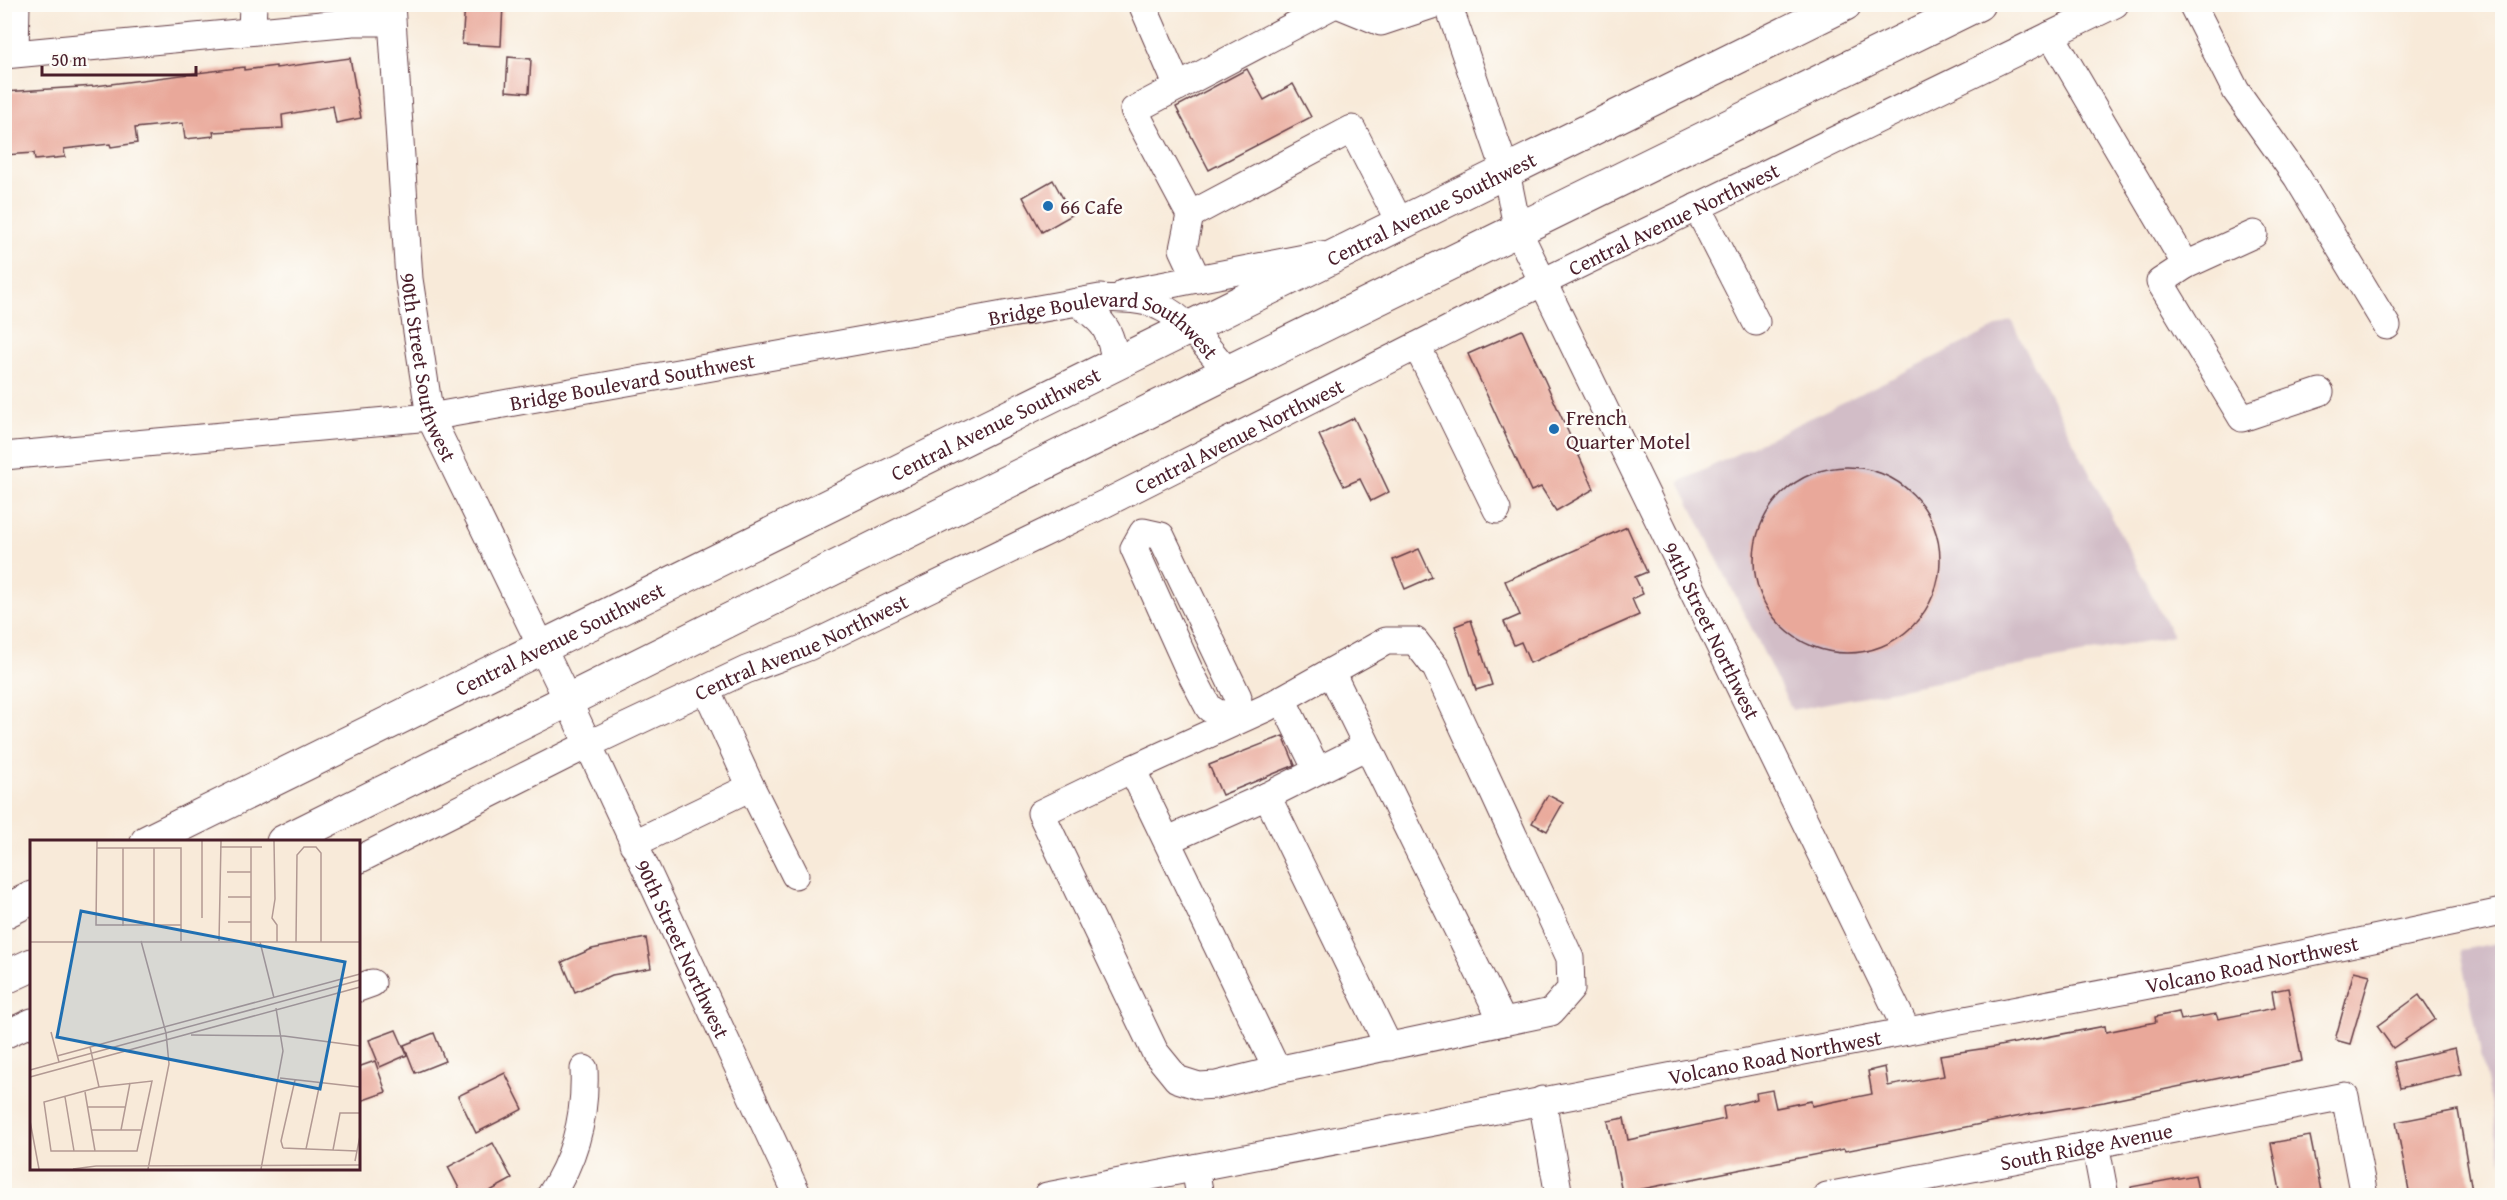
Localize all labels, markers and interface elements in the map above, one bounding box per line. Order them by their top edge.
scale bar [42,39,196,77]
text: 50 m [51,46,87,73]
street label: Central Avenue Southwest [1321,143,1542,273]
street label: Central Avenue Northwest [1563,154,1785,283]
place label: 66 Cafe [1060,191,1123,222]
marker: 66 Cafe [1041,199,1055,213]
street label: 90th Street Southwest [393,272,465,467]
street label: Bridge Boulevard Southwest [986,282,1227,366]
street label: Bridge Boulevard Southwest [507,344,758,418]
street label: Central Avenue Southwest [885,358,1106,488]
street label: Central Avenue Northwest [1129,370,1349,502]
place label: French Quarter Motel [1566,402,1690,457]
marker: French Quarter Motel [1547,422,1561,436]
street label: 94th Street Northwest [1656,536,1769,725]
street label: Central Avenue Southwest [449,573,670,703]
street label: Central Avenue Northwest [689,585,914,708]
inset map [30,840,360,1170]
street label: 90th Street Northwest [628,854,738,1044]
street label: Volcano Road Northwest [2143,927,2362,1001]
street label: Volcano Road Northwest [1665,1021,1885,1092]
street label: South Ridge Avenue [1997,1114,2175,1178]

